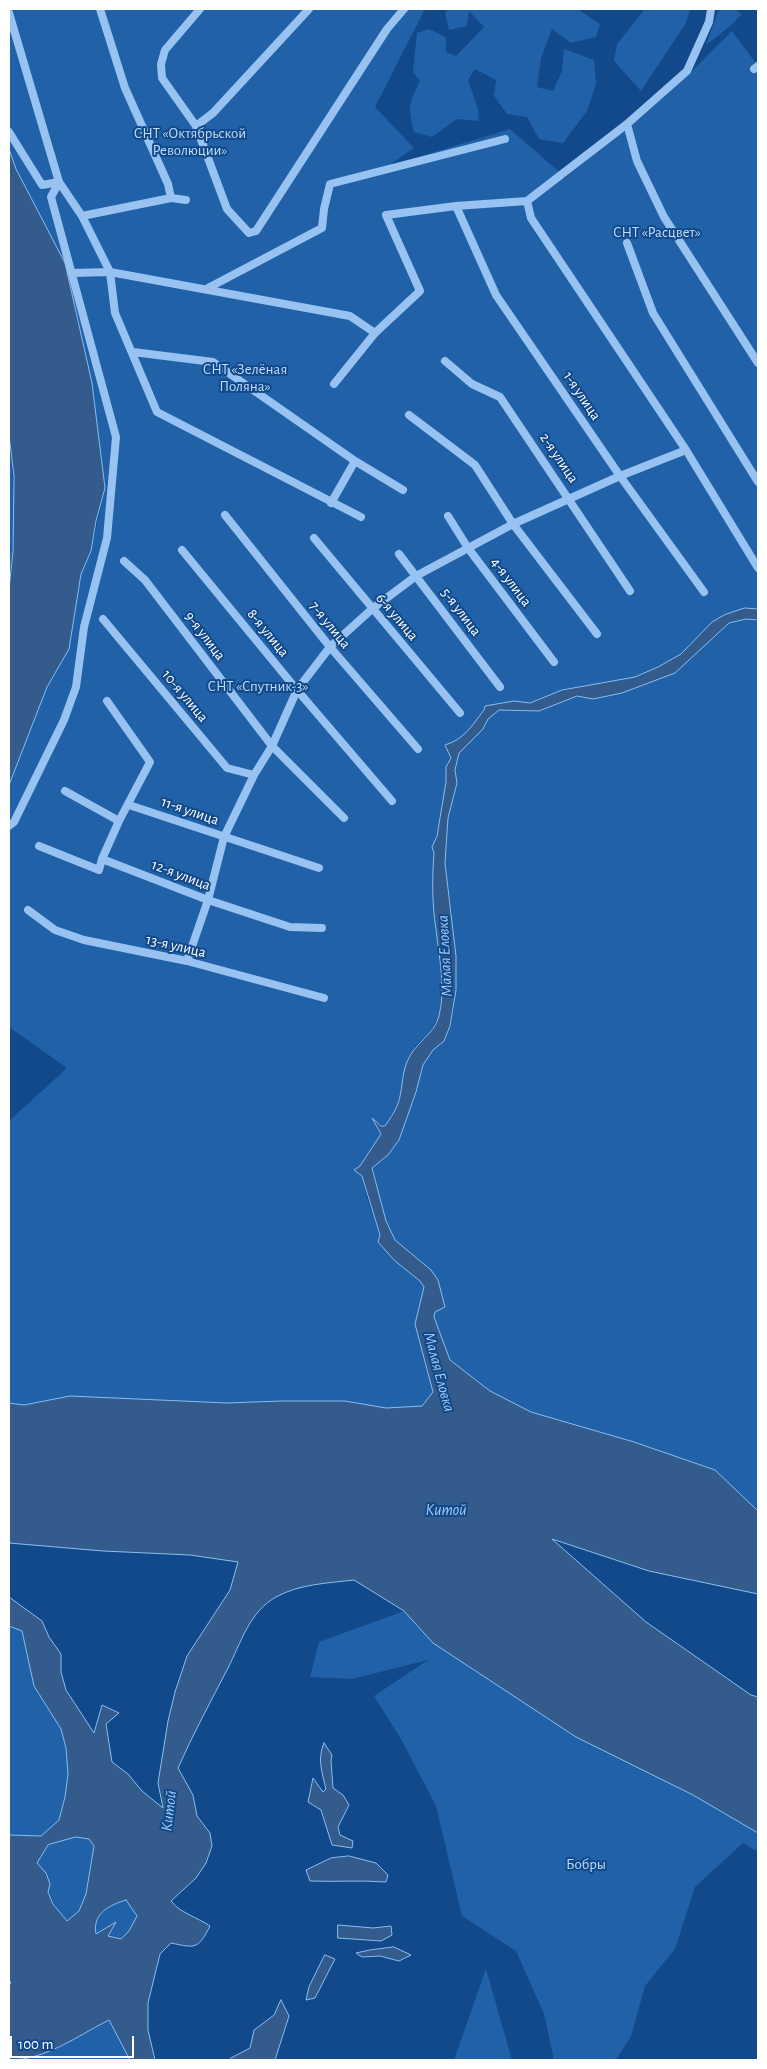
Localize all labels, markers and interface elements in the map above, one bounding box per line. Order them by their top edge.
park label: СНТ «Октябрьской Революции» [134,124,246,159]
park label: СНТ «Расцвет» [613,223,701,241]
park label: СНТ «Зелёная Поляна» [203,360,287,395]
street label: 1-я улица [559,368,605,424]
street label: 2-я улица [536,430,582,486]
street label: 4-я улица [487,554,535,610]
street label: 5-я улица [437,584,485,640]
street label: 6-я улица [372,590,422,644]
street label: 7-я улица [305,598,355,652]
street label: 8-я улица [243,605,293,661]
street label: 9-я улица [181,608,229,664]
street label: 10-я улица [158,666,212,726]
park label: СНТ «Спутник-3» [208,677,308,695]
street label: 11-я улица [159,793,221,829]
street label: 12-я улица [149,856,213,894]
water label: Малая Еловка [433,915,457,997]
street label: 13-я улица [144,930,208,962]
water label: Малая Еловка [419,1330,459,1414]
water label: Китой [426,1500,466,1520]
water label: Китой [157,1790,181,1832]
park label: Бобры [566,1855,606,1873]
scale bar [12,2026,136,2058]
text: 100 m [18,2037,53,2052]

